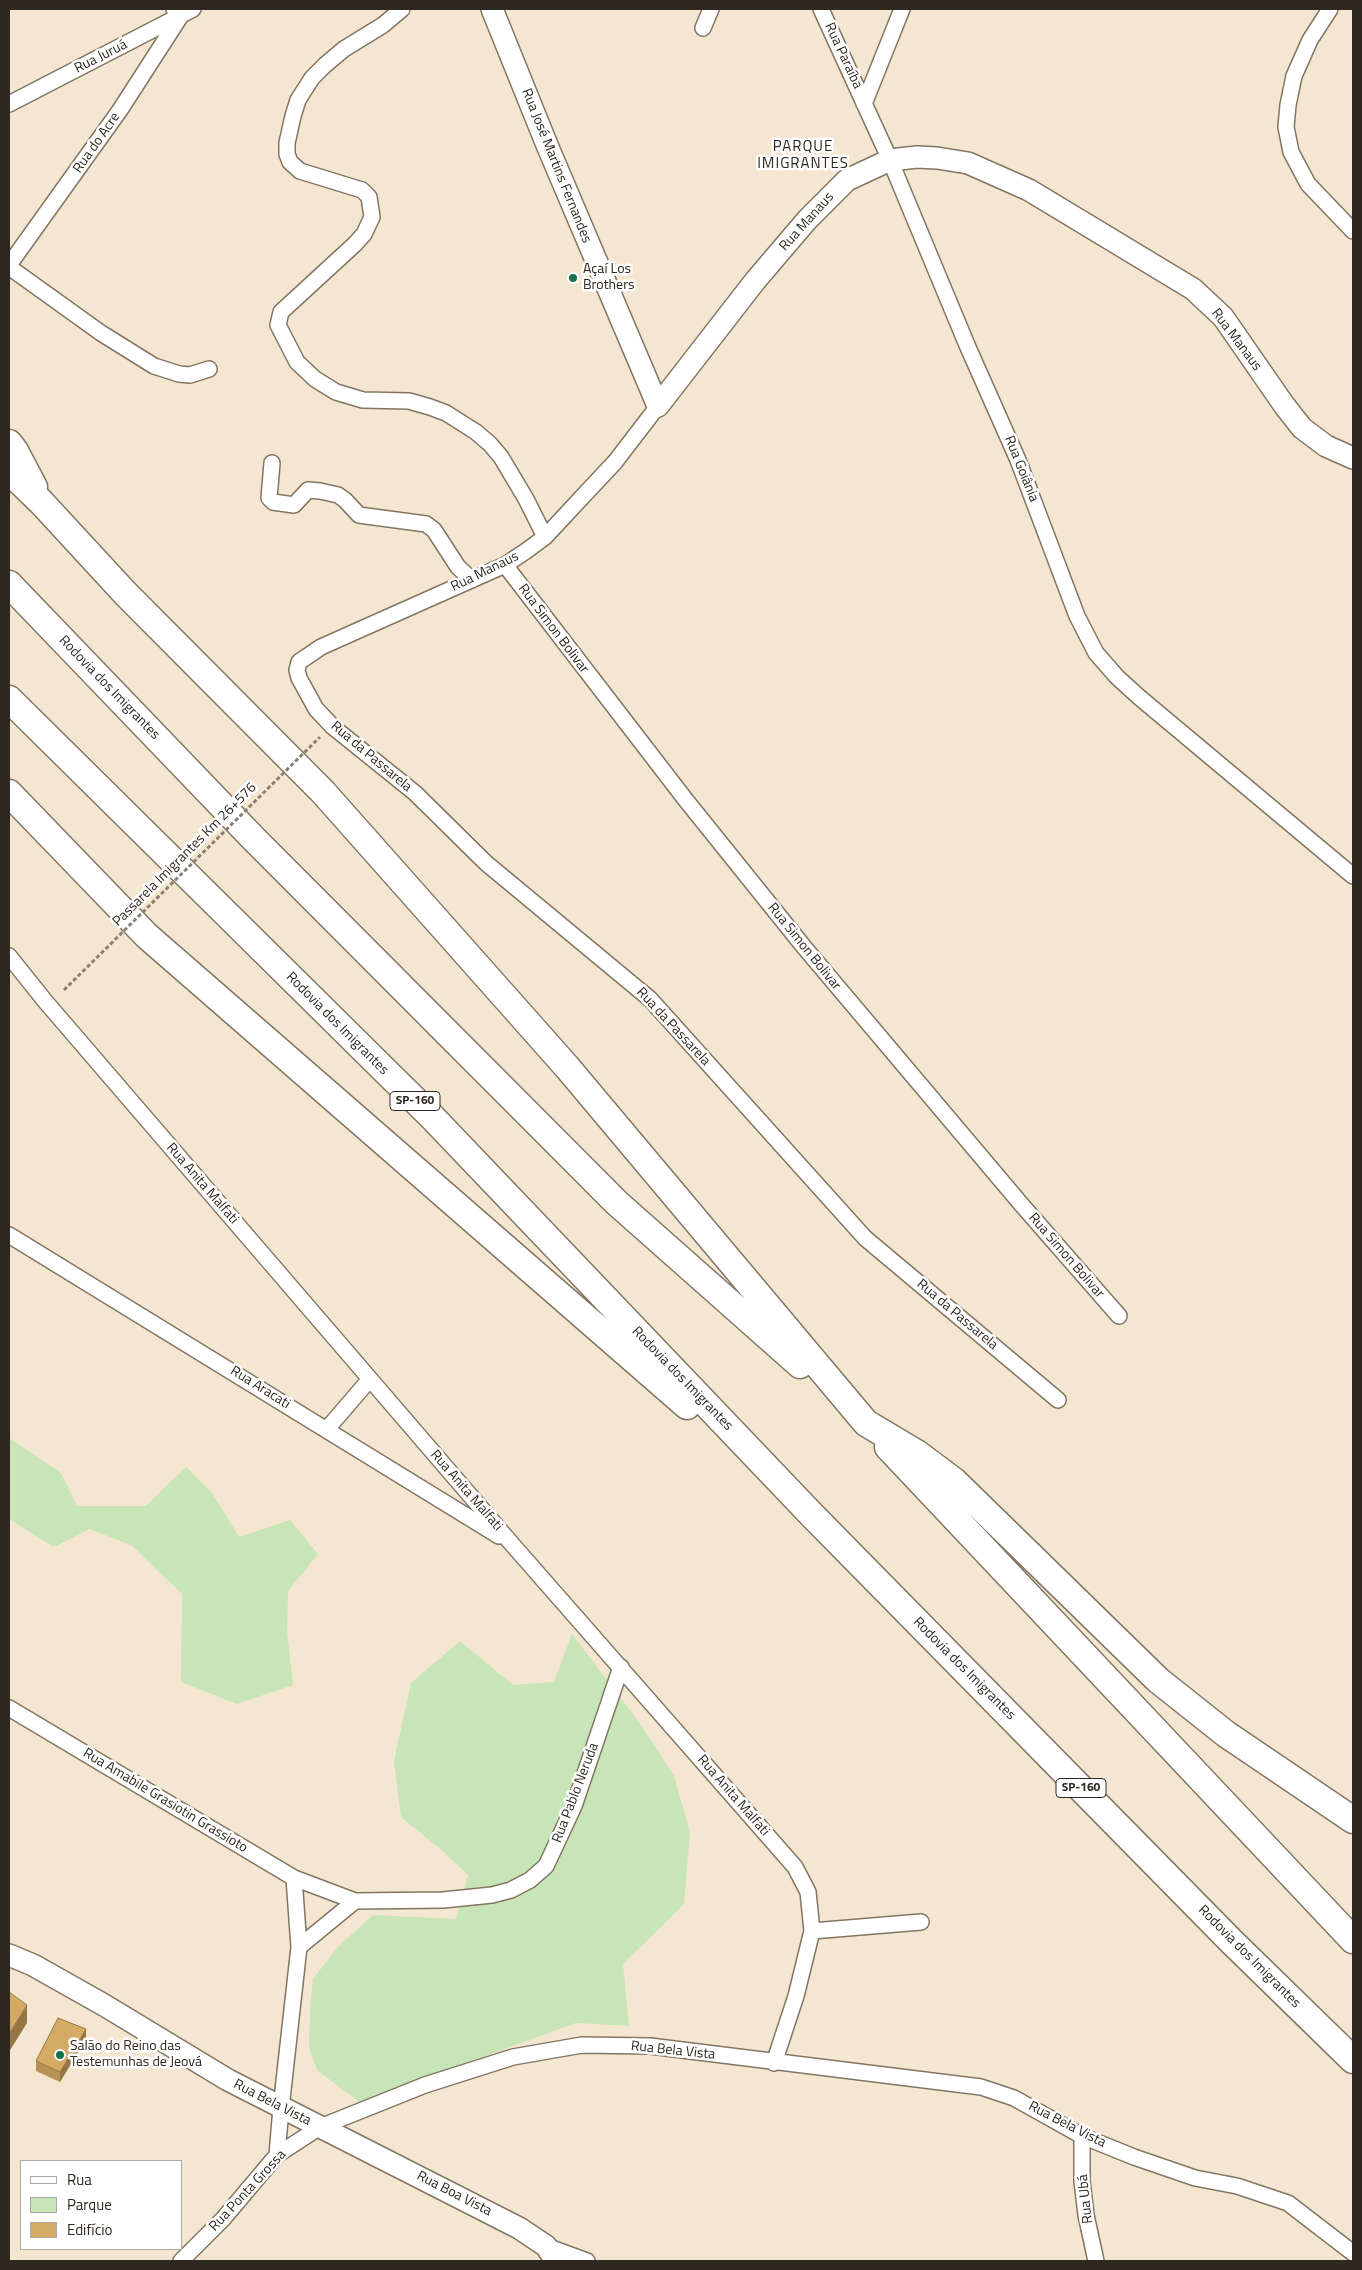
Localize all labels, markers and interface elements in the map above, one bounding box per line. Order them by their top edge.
street label: Rua Paraíba [820,20,866,92]
street label: Rua Juruá [72,37,130,77]
street label: Rua José Martins Fernandes [517,86,595,246]
street label: Rua do Acre [70,109,124,177]
district label: PARQUE IMIGRANTES [756,138,850,173]
street label: Rua Manaus [776,189,838,255]
place label: Açaí Los Brothers [583,262,635,294]
marker: Açaí Los Brothers [567,272,579,284]
street label: Rua Manaus [1207,306,1265,374]
street label: Rua Goiânia [1000,433,1042,505]
street label: Rua Manaus [448,548,522,596]
street label: Rua Simon Bolivar [514,581,592,677]
street label: Rodovia dos Imigrantes [55,633,163,743]
street label: Rua da Passarela [327,718,415,796]
street label: Passarela Imigrantes Km 26+576 [110,780,260,930]
street label: Rua Simon Bolivar [764,900,844,994]
street label: Rodovia dos Imigrantes [282,969,392,1079]
street label: Rua da Passarela [632,984,714,1070]
road number: SP-160 [390,1092,440,1110]
street label: Rua Anita Malfati [162,1140,242,1228]
street label: Rua Simon Bolivar [1024,1210,1108,1302]
street label: Rua da Passarela [913,1276,1001,1354]
street label: Rodovia dos Imigrantes [628,1324,736,1434]
street label: Rua Aracati [227,1363,293,1413]
street label: Rua Anita Malfati [426,1447,506,1535]
street label: Rodovia dos Imigrantes [909,1614,1019,1724]
street label: Rua Pablo Neruda [549,1741,603,1845]
street label: Rua Amabile Grasiotin Grassioto [80,1745,250,1857]
street label: Rua Anita Malfati [693,1752,773,1840]
road number: SP-160 [1056,1779,1106,1798]
street label: Rodovia dos Imigrantes [1194,1902,1304,2012]
street label: Rua Bela Vista [630,2038,716,2064]
place label: Salão do Reino das Testemunhas de Jeová [70,2039,202,2072]
marker: Salão do Reino das Testemunhas de Jeová [54,2049,66,2061]
street label: Rua Bela Vista [230,2076,314,2130]
street label: Rua Bela Vista [1025,2098,1109,2152]
street label: Rua Ponta Grossa [206,2147,290,2235]
legend [20,2160,182,2250]
text: Rua [67,2168,92,2191]
street label: Rua Boa Vista [414,2168,494,2220]
street label: Rua Ubá [1075,2174,1097,2224]
text: Parque [67,2193,112,2216]
text: Edifício [67,2218,112,2241]

